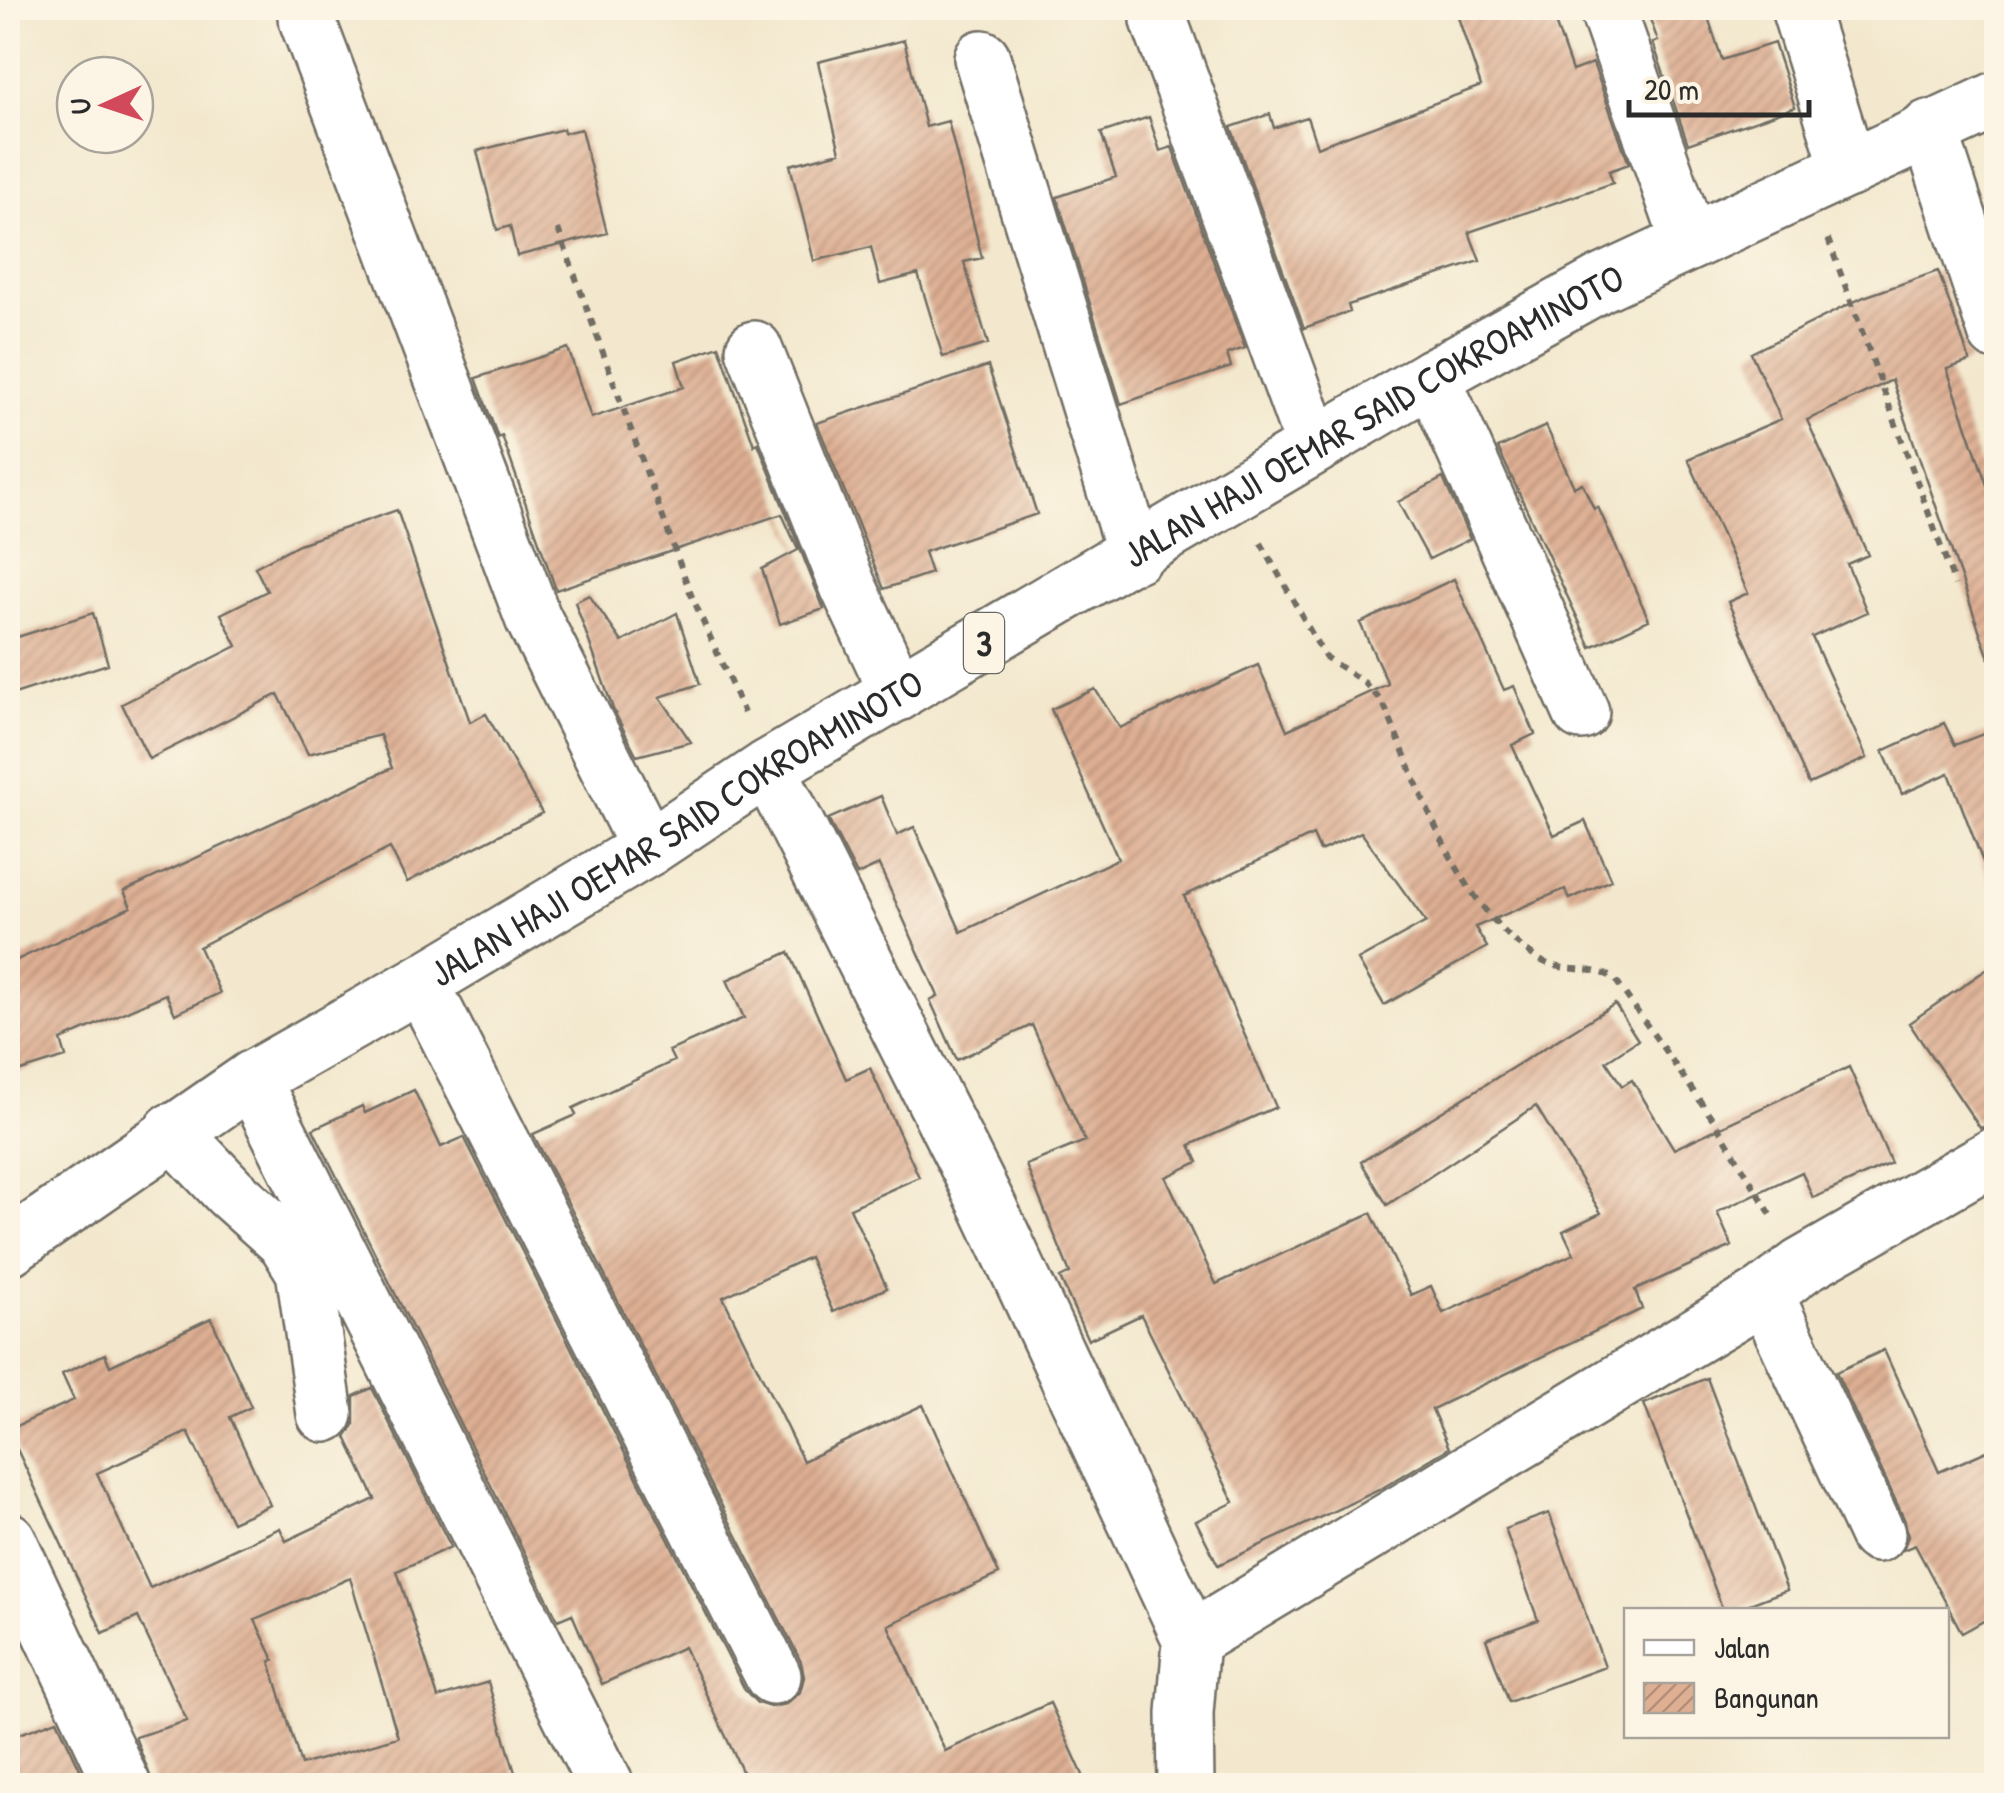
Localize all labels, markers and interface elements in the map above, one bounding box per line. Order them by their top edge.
north arrow [55,55,155,155]
scale bar [1629,55,1809,117]
text: 20 m [1644,69,1699,109]
text: U [61,98,99,115]
street label: JALAN HAJI OEMAR SAID COKROAMINOTO [1113,251,1632,580]
road number: 3 [964,613,1004,673]
street label: JALAN HAJI OEMAR SAID COKROAMINOTO [420,657,932,998]
legend [1624,1608,1949,1738]
text: Jalan [1714,1627,1770,1667]
text: Bangunan [1714,1677,1819,1717]

